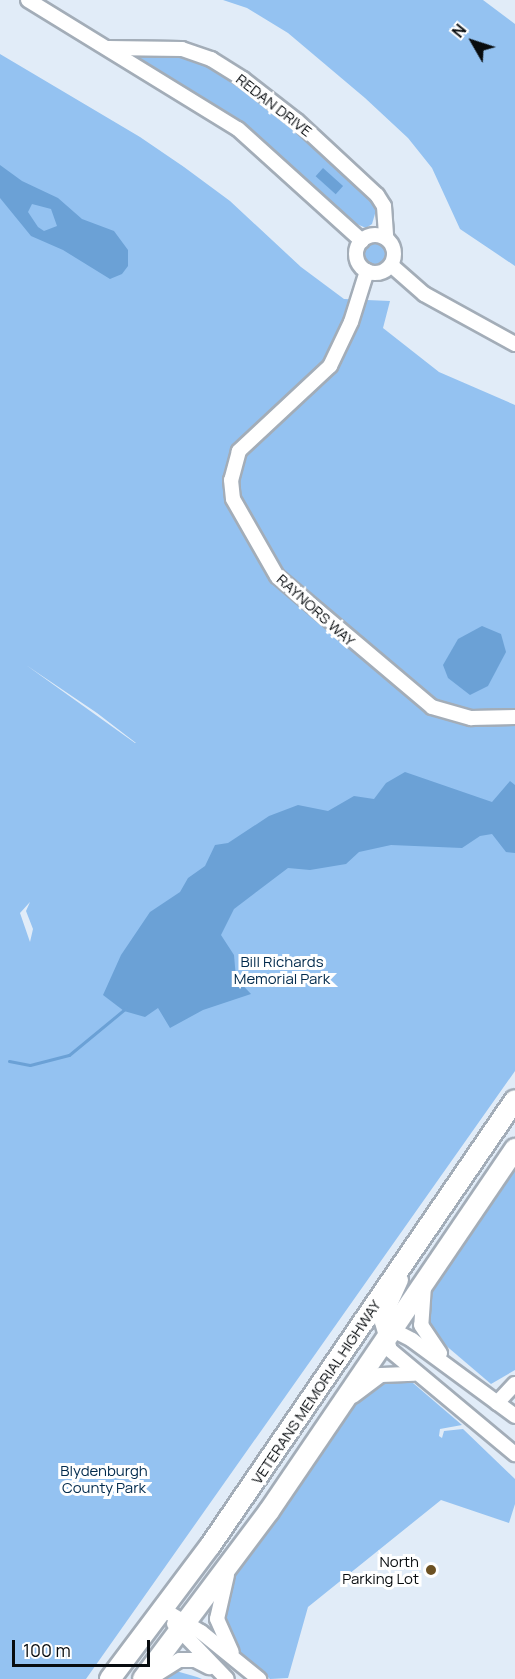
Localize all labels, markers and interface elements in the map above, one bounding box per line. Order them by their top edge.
north arrow [443,12,503,72]
text: N [447,19,471,42]
street label: REDAN DRIVE [233,70,315,140]
street label: RAYNORS WAY [273,570,359,650]
park label: Bill Richards Memorial Park [234,952,330,987]
street label: VETERANS MEMORIAL HIGHWAY [247,1296,385,1488]
park label: Blydenburgh County Park [60,1461,148,1496]
place label: North Parking Lot [342,1552,419,1587]
marker: North Parking Lot [424,1563,438,1577]
scale bar [15,1628,153,1666]
text: 100 m [23,1638,71,1662]

